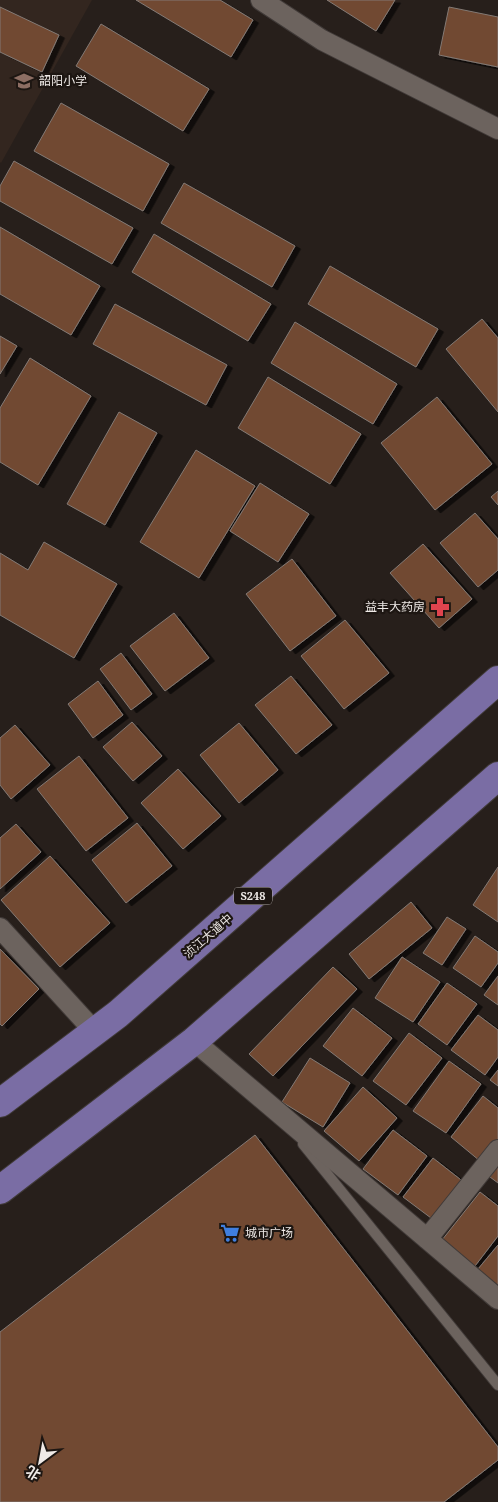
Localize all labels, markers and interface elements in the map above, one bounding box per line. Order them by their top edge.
school or university icon: 韶阳小学 [13,70,35,92]
place label: 韶阳小学 [39,72,87,89]
pharmacy icon: 益丰大药房 [429,596,451,618]
place label: 益丰大药房 [365,598,425,615]
road number: S248 [234,888,272,904]
street label: 浈江大道中 [179,910,236,962]
supermarket icon: 城市广场 [219,1222,241,1244]
place label: 城市广场 [245,1224,293,1241]
north arrow [15,1437,65,1487]
text: 北 [22,1462,44,1485]

